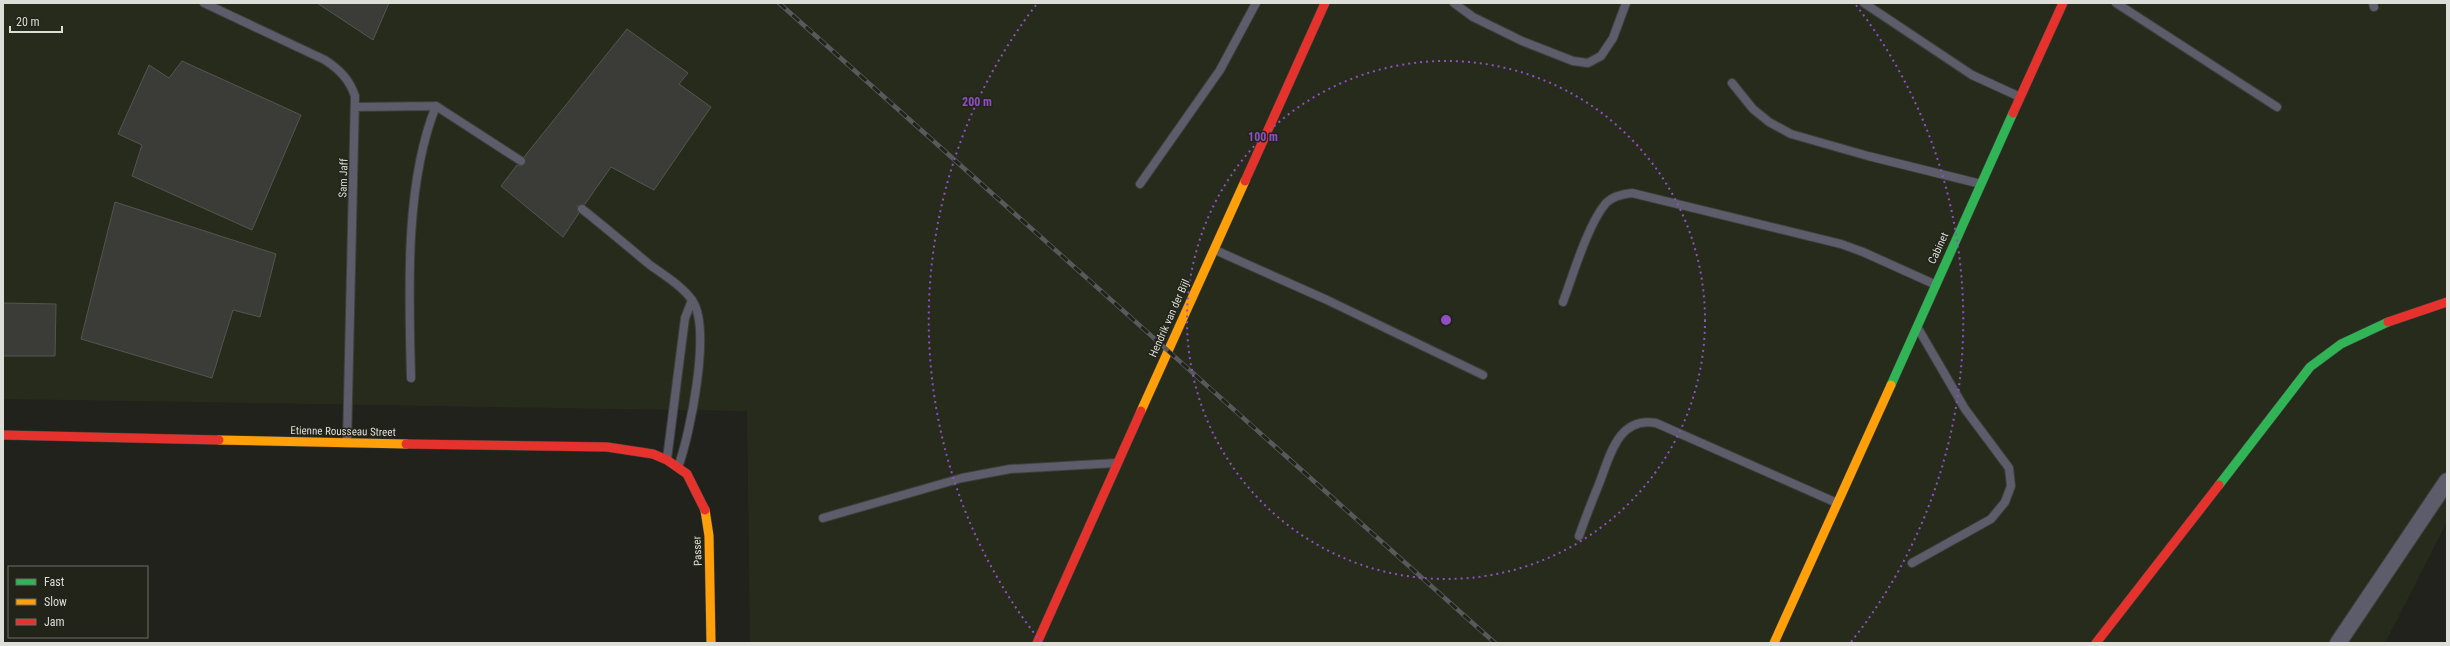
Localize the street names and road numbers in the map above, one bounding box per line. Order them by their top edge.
street label: Sam Jaff [336,158,351,198]
street label: Cabinet [1926,230,1951,266]
street label: Hendrik van der Bijl [1146,277,1192,359]
street label: Etienne Rousseau Street [290,424,396,439]
street label: Passer [690,535,705,566]

